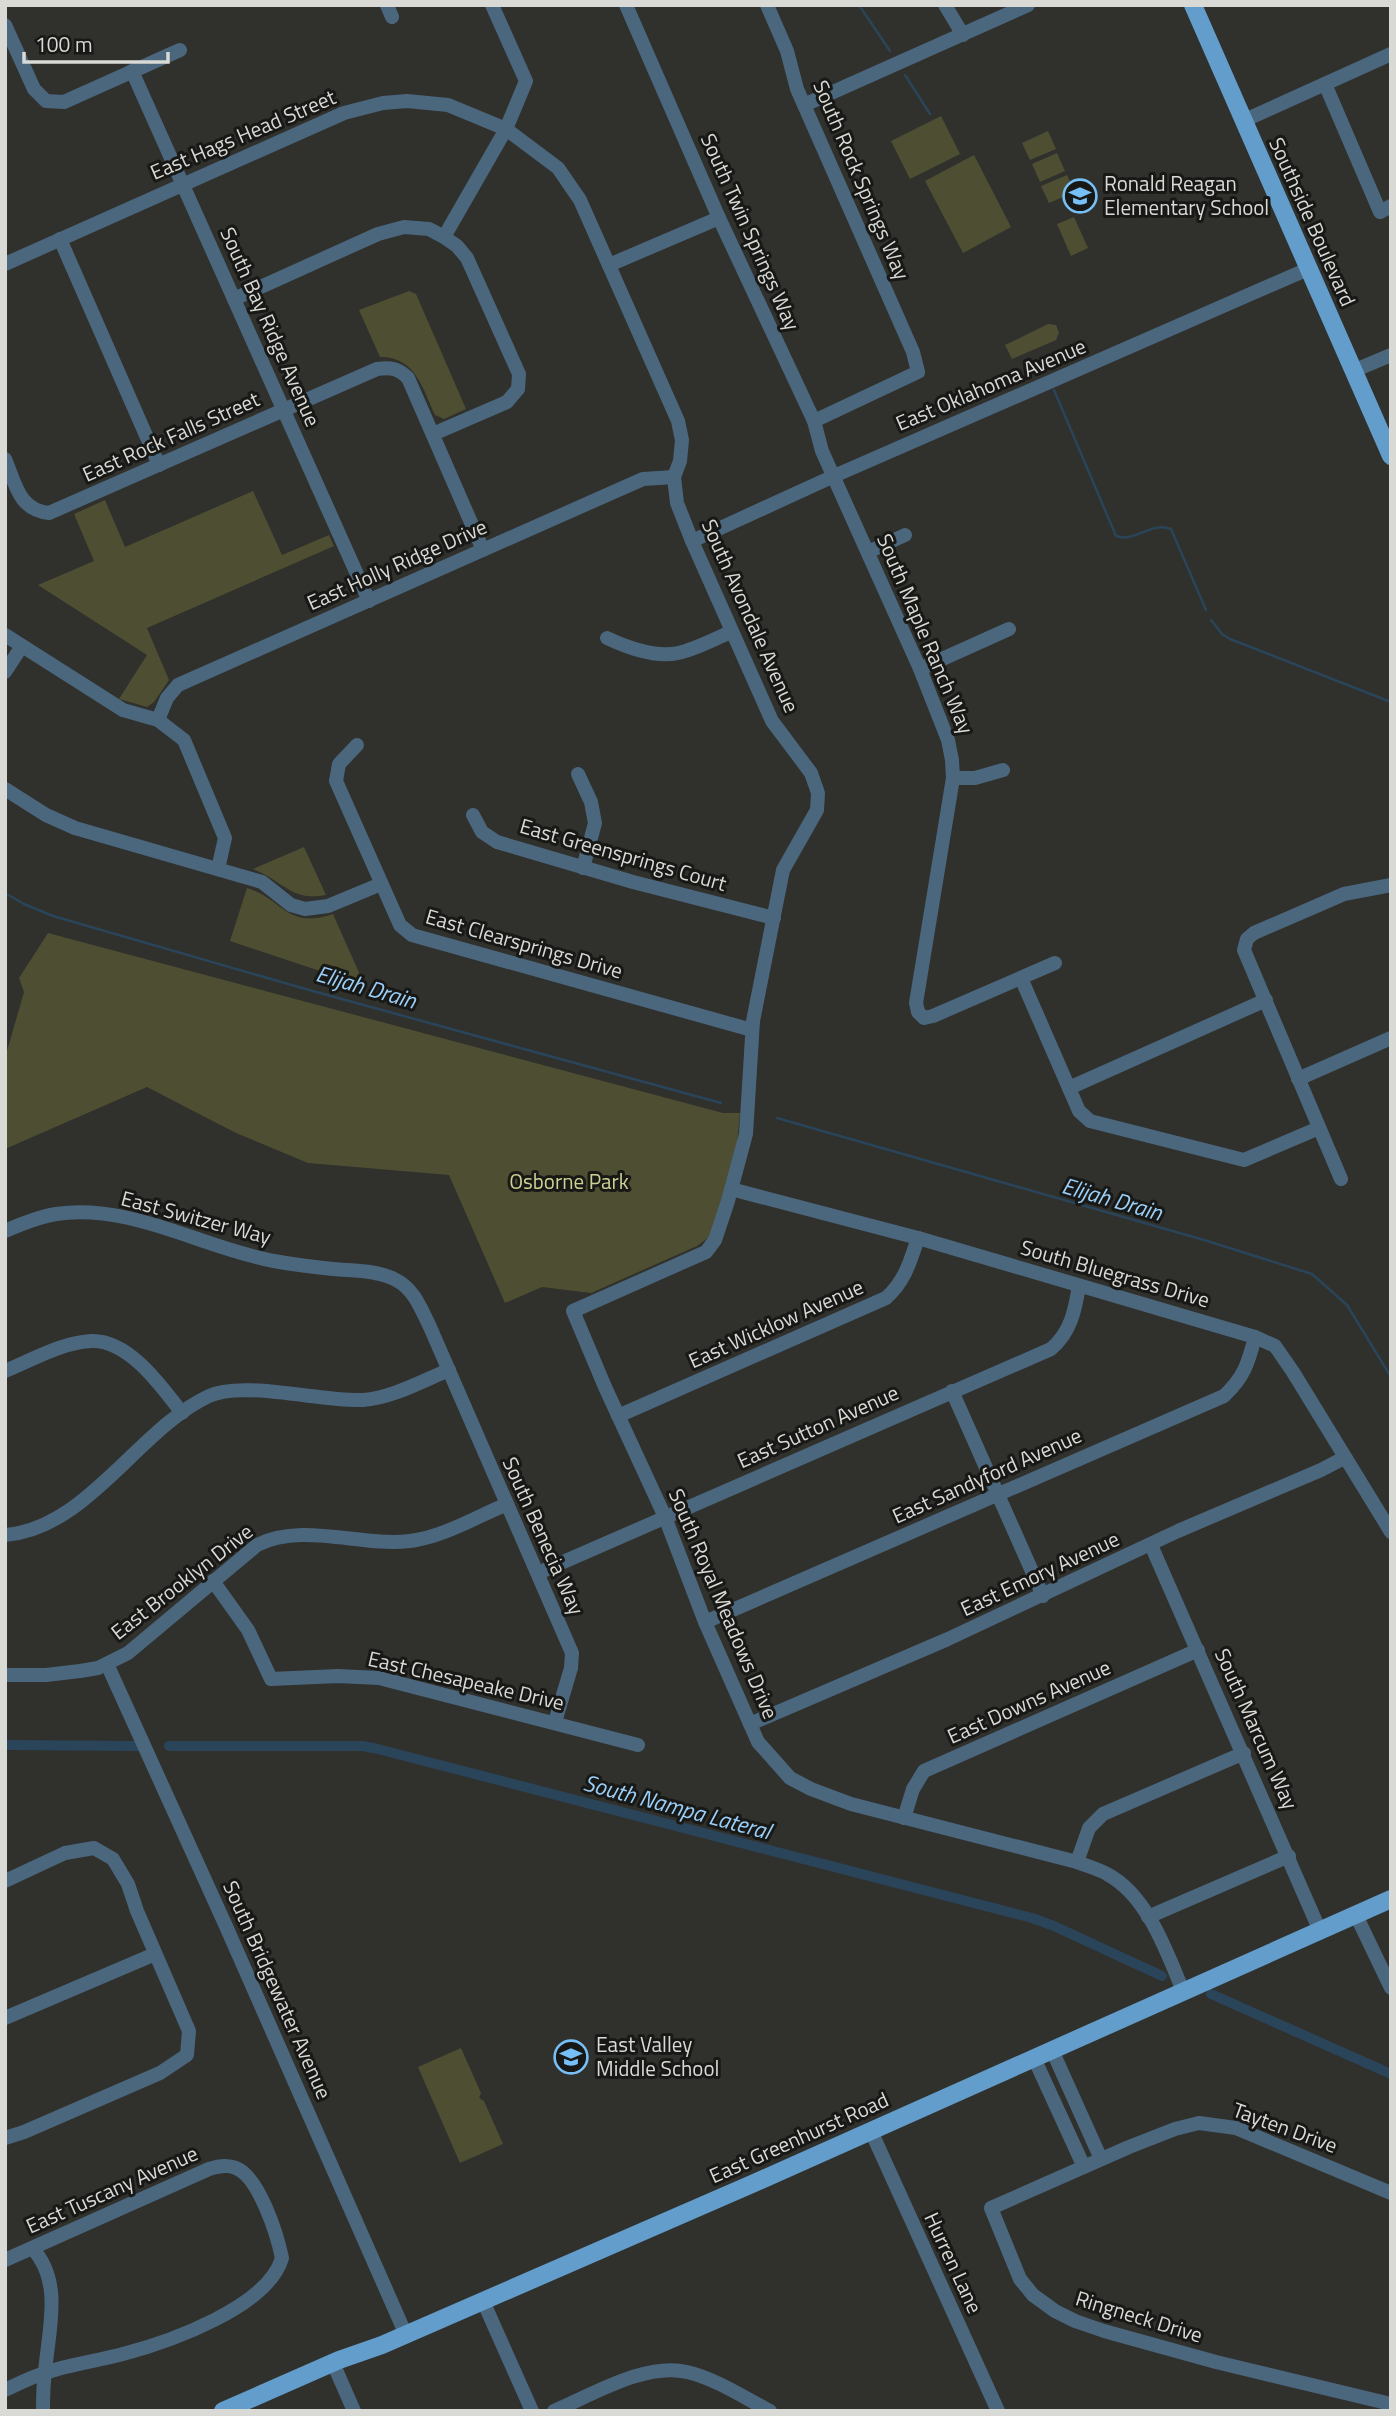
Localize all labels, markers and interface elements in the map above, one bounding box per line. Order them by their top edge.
scale bar [24,21,168,65]
text: 100 m [35,28,92,60]
street label: South Rock Springs Way [805,75,918,284]
street label: East Hags Head Street [145,80,341,188]
street label: South Twin Springs Way [693,128,809,335]
street label: Southside Boulevard [1261,132,1365,311]
place label: Ronald Reagan Elementary School [1104,167,1269,223]
school or university icon: Ronald Reagan Elementary School [1061,177,1099,215]
street label: South Bay Ridge Avenue [212,222,329,431]
street label: East Oklahoma Avenue [890,330,1091,439]
street label: East Rock Falls Street [77,382,265,489]
street label: East Holly Ridge Drive [301,510,492,618]
street label: South Avondale Avenue [694,514,808,717]
street label: South Maple Ranch Way [869,528,983,739]
street label: East Greensprings Court [516,809,731,899]
street label: East Clearsprings Drive [422,900,627,986]
water label: Elijah Drain [312,956,421,1018]
park label: Osborne Park [509,1165,629,1197]
water label: Elijah Drain [1058,1168,1167,1230]
street label: East Switzer Way [118,1182,275,1252]
street label: South Bluegrass Drive [1017,1231,1213,1315]
street label: East Wicklow Avenue [683,1270,868,1376]
street label: East Sutton Avenue [732,1376,904,1476]
street label: East Sandyford Avenue [887,1419,1087,1531]
street label: South Benecia Way [495,1451,593,1620]
street label: South Royal Meadows Drive [661,1483,787,1724]
street label: East Brooklyn Drive [103,1515,259,1647]
street label: East Emory Avenue [955,1522,1124,1624]
street label: East Chesapeake Drive [365,1642,568,1718]
street label: South Marcum Way [1207,1643,1307,1814]
street label: East Downs Avenue [942,1651,1115,1751]
water label: South Nampa Lateral [580,1765,778,1849]
street label: South Bridgewater Avenue [215,1875,341,2104]
place label: East Valley Middle School [596,2028,719,2084]
school or university icon: East Valley Middle School [552,2038,590,2076]
street label: East Greenhurst Road [704,2083,893,2191]
street label: Tayten Drive [1228,2093,1342,2161]
street label: East Tuscany Avenue [20,2137,203,2241]
street label: Hurren Lane [916,2207,991,2319]
street label: Ringneck Drive [1072,2282,1207,2351]

